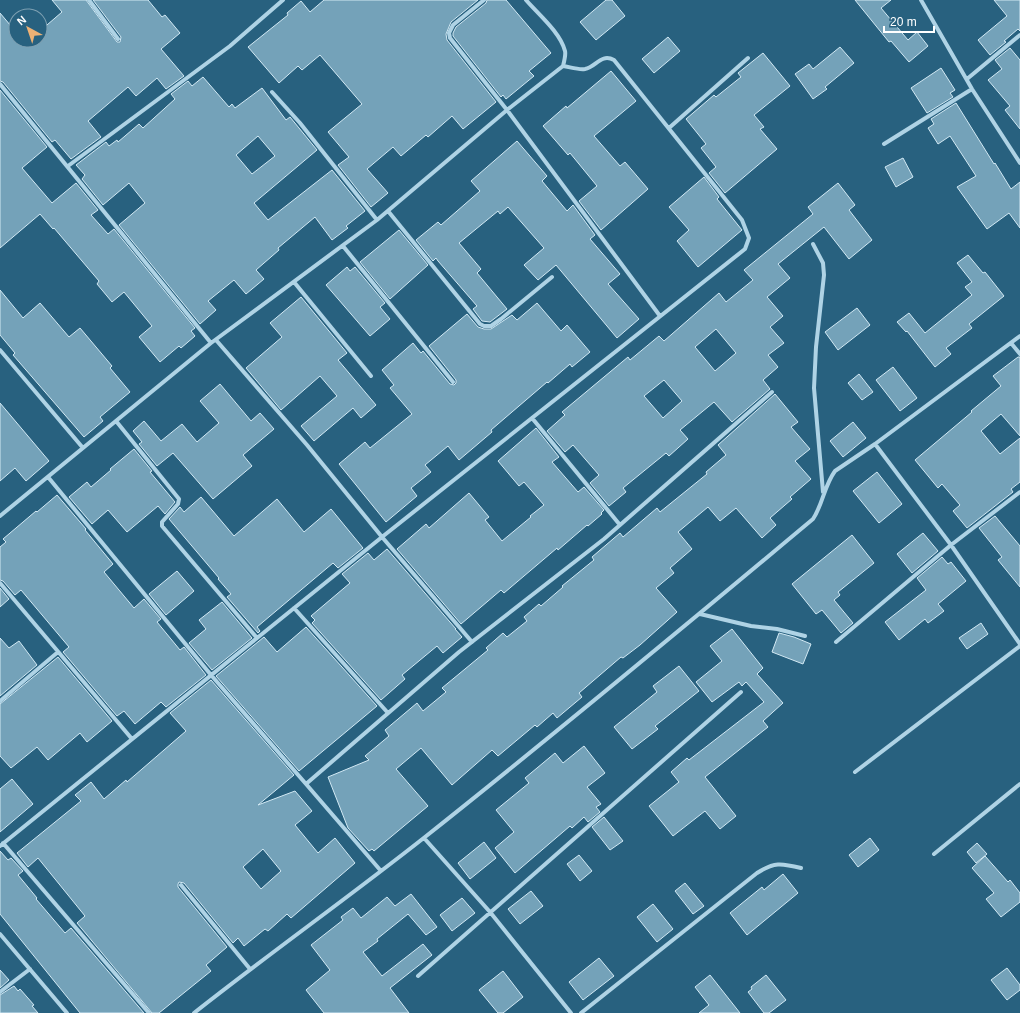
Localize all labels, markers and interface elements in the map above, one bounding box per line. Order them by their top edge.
north arrow [8,8,48,48]
scale bar [884,8,934,34]
text: N [15,13,29,27]
text: 20 m [890,15,917,29]

